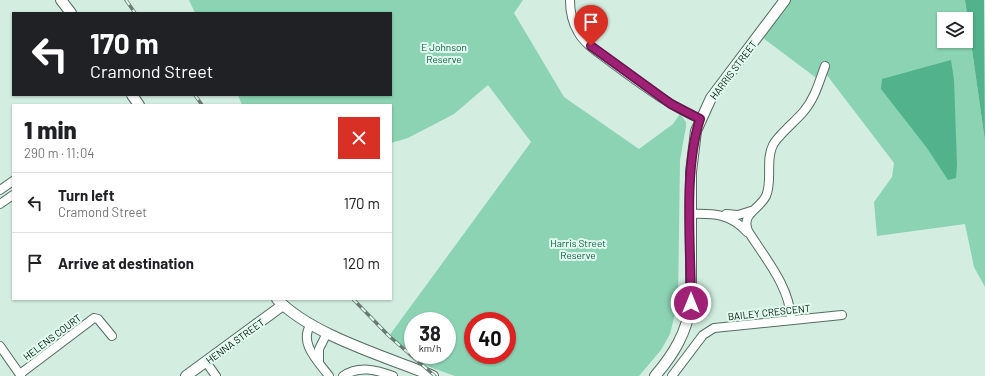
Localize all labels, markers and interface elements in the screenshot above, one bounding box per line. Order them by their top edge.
pin [574,5,608,46]
icon: arrive [580,11,602,33]
map controls [937,12,973,48]
button: layers [937,12,973,48]
text: 170 m [90,26,159,60]
icon: left [24,28,76,80]
street label: HARRIS STREET [707,38,759,102]
park label: E Johnson Reserve [421,41,467,65]
text: Cramond Street [90,60,213,82]
text: 1 min [24,115,77,144]
button: close [338,117,380,159]
text: 290 m · 11:04 [24,145,94,161]
text: Turn left [58,186,114,204]
icon: left [24,192,46,214]
text: 170 m [344,194,380,212]
text: Cramond Street [58,204,147,220]
park label: Harris Street Reserve [550,237,606,261]
icon: arrive [24,252,46,274]
text: Arrive at destination [58,254,194,272]
text: 120 m [343,254,380,272]
position arrow [670,282,712,324]
street label: BAILEY CRESCENT [727,302,811,322]
street label: HELENS COURT [21,311,84,363]
speed limit sign: 40 [464,312,516,364]
street label: HENNA STREET [203,316,267,366]
text: 38 [419,321,441,345]
text: km/h [419,342,441,354]

